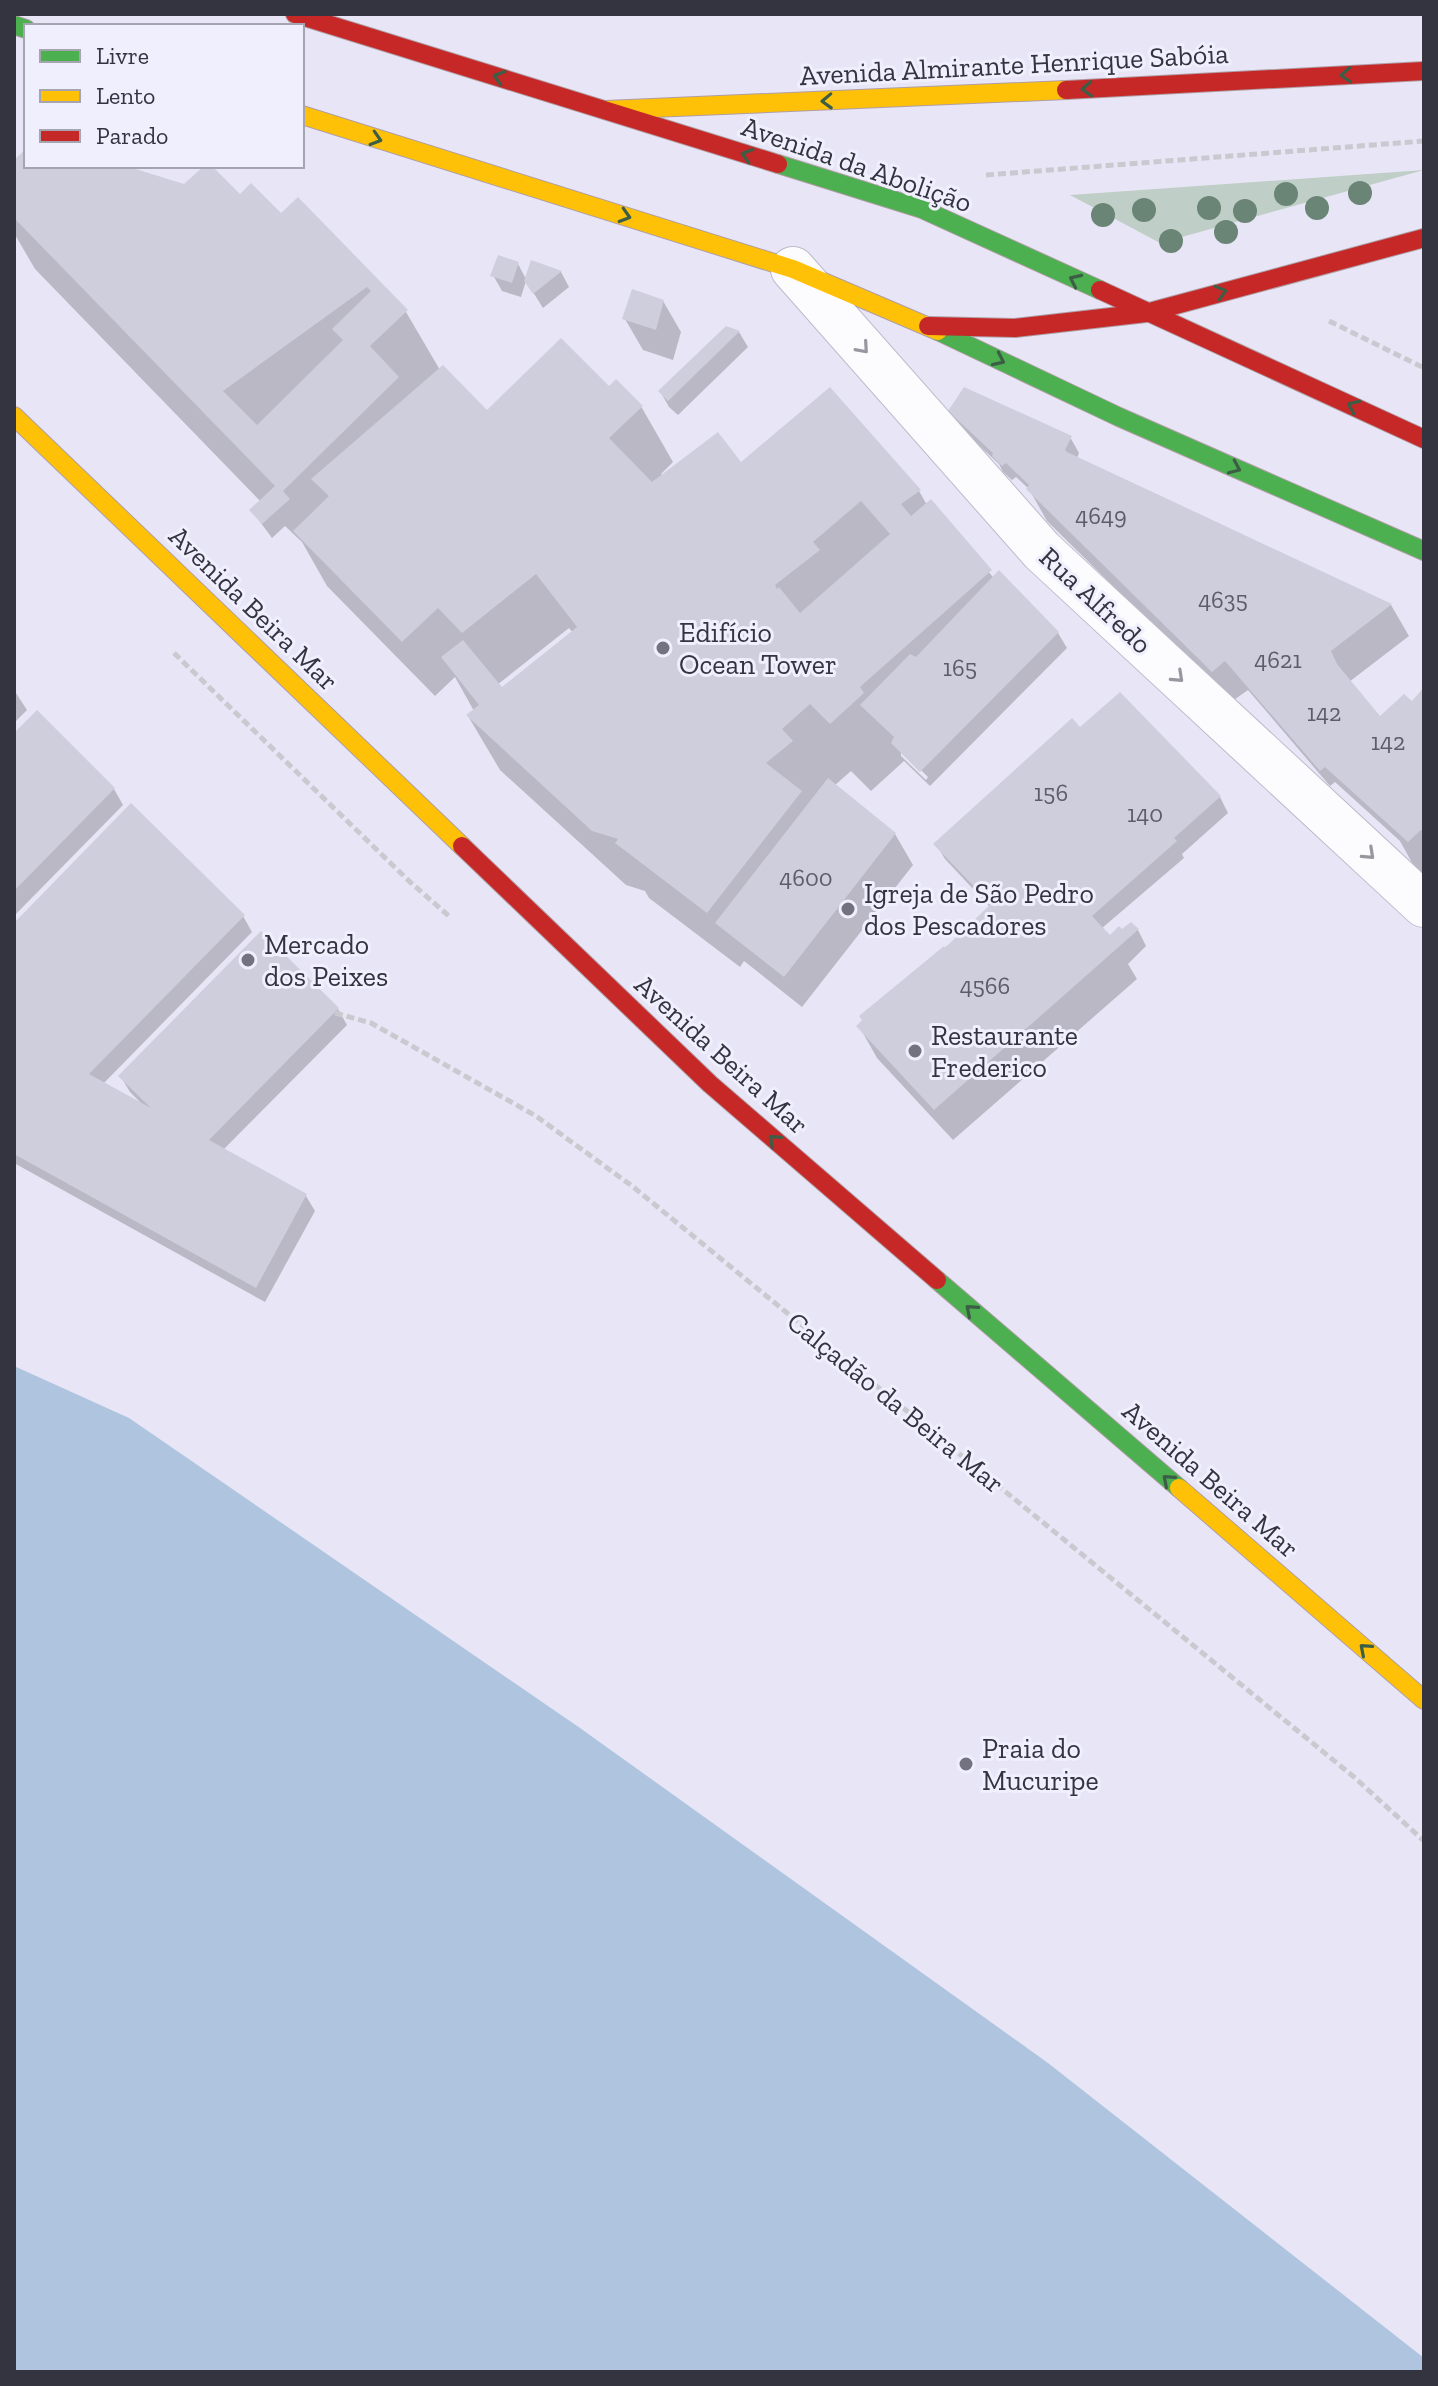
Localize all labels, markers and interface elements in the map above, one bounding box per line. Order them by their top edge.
legend [24,24,304,168]
street label: Avenida Almirante Henrique Sabóia [799,37,1230,92]
text: Livre [96,41,149,70]
one-way arrow [1339,66,1352,83]
one-way arrow [493,70,507,86]
one-way arrow [1080,80,1093,97]
text: Lento [96,81,155,110]
one-way arrow [820,93,833,110]
street label: Avenida da Abolição [738,110,976,219]
text: Parado [96,121,168,150]
one-way arrow [369,129,383,145]
one-way arrow [741,148,755,164]
one-way arrow [617,207,631,223]
one-way arrow [1069,274,1084,290]
one-way arrow [1214,285,1228,301]
one-way arrow [854,339,868,354]
one-way arrow [990,350,1005,366]
one-way arrow [1347,400,1361,416]
one-way arrow [1227,458,1241,474]
house number: 4649 [1075,501,1127,530]
street label: Avenida Beira Mar [162,519,345,697]
street label: Rua Alfredo [1033,540,1159,661]
house number: 4635 [1198,585,1248,614]
place label: Edifício Ocean Tower [679,616,837,681]
marker: Edifício Ocean Tower [654,639,672,657]
house number: 4621 [1254,645,1302,674]
house number: 165 [943,653,977,682]
one-way arrow [1169,668,1184,682]
house number: 142 [1307,698,1341,727]
house number: 142 [1371,727,1405,756]
house number: 156 [1034,778,1068,807]
house number: 140 [1127,799,1163,828]
one-way arrow [1360,845,1374,860]
house number: 4600 [779,863,833,892]
place label: Igreja de São Pedro dos Pescadores [864,877,1094,942]
marker: Igreja de São Pedro dos Pescadores [839,900,857,918]
place label: Mercado dos Peixes [264,928,388,993]
marker: Mercado dos Peixes [239,951,257,969]
street label: Avenida Beira Mar [628,968,815,1141]
house number: 4566 [960,971,1010,1000]
place label: Restaurante Frederico [931,1019,1078,1084]
marker: Restaurante Frederico [906,1042,924,1060]
one-way arrow [769,1135,784,1150]
street label: Calçadão da Beira Mar [781,1305,1011,1500]
one-way arrow [966,1305,981,1320]
street label: Avenida Beira Mar [1116,1394,1305,1565]
one-way arrow [1163,1475,1178,1489]
one-way arrow [1360,1645,1374,1659]
place label: Praia do Mucuripe [982,1732,1099,1797]
marker: Praia do Mucuripe [957,1755,975,1773]

